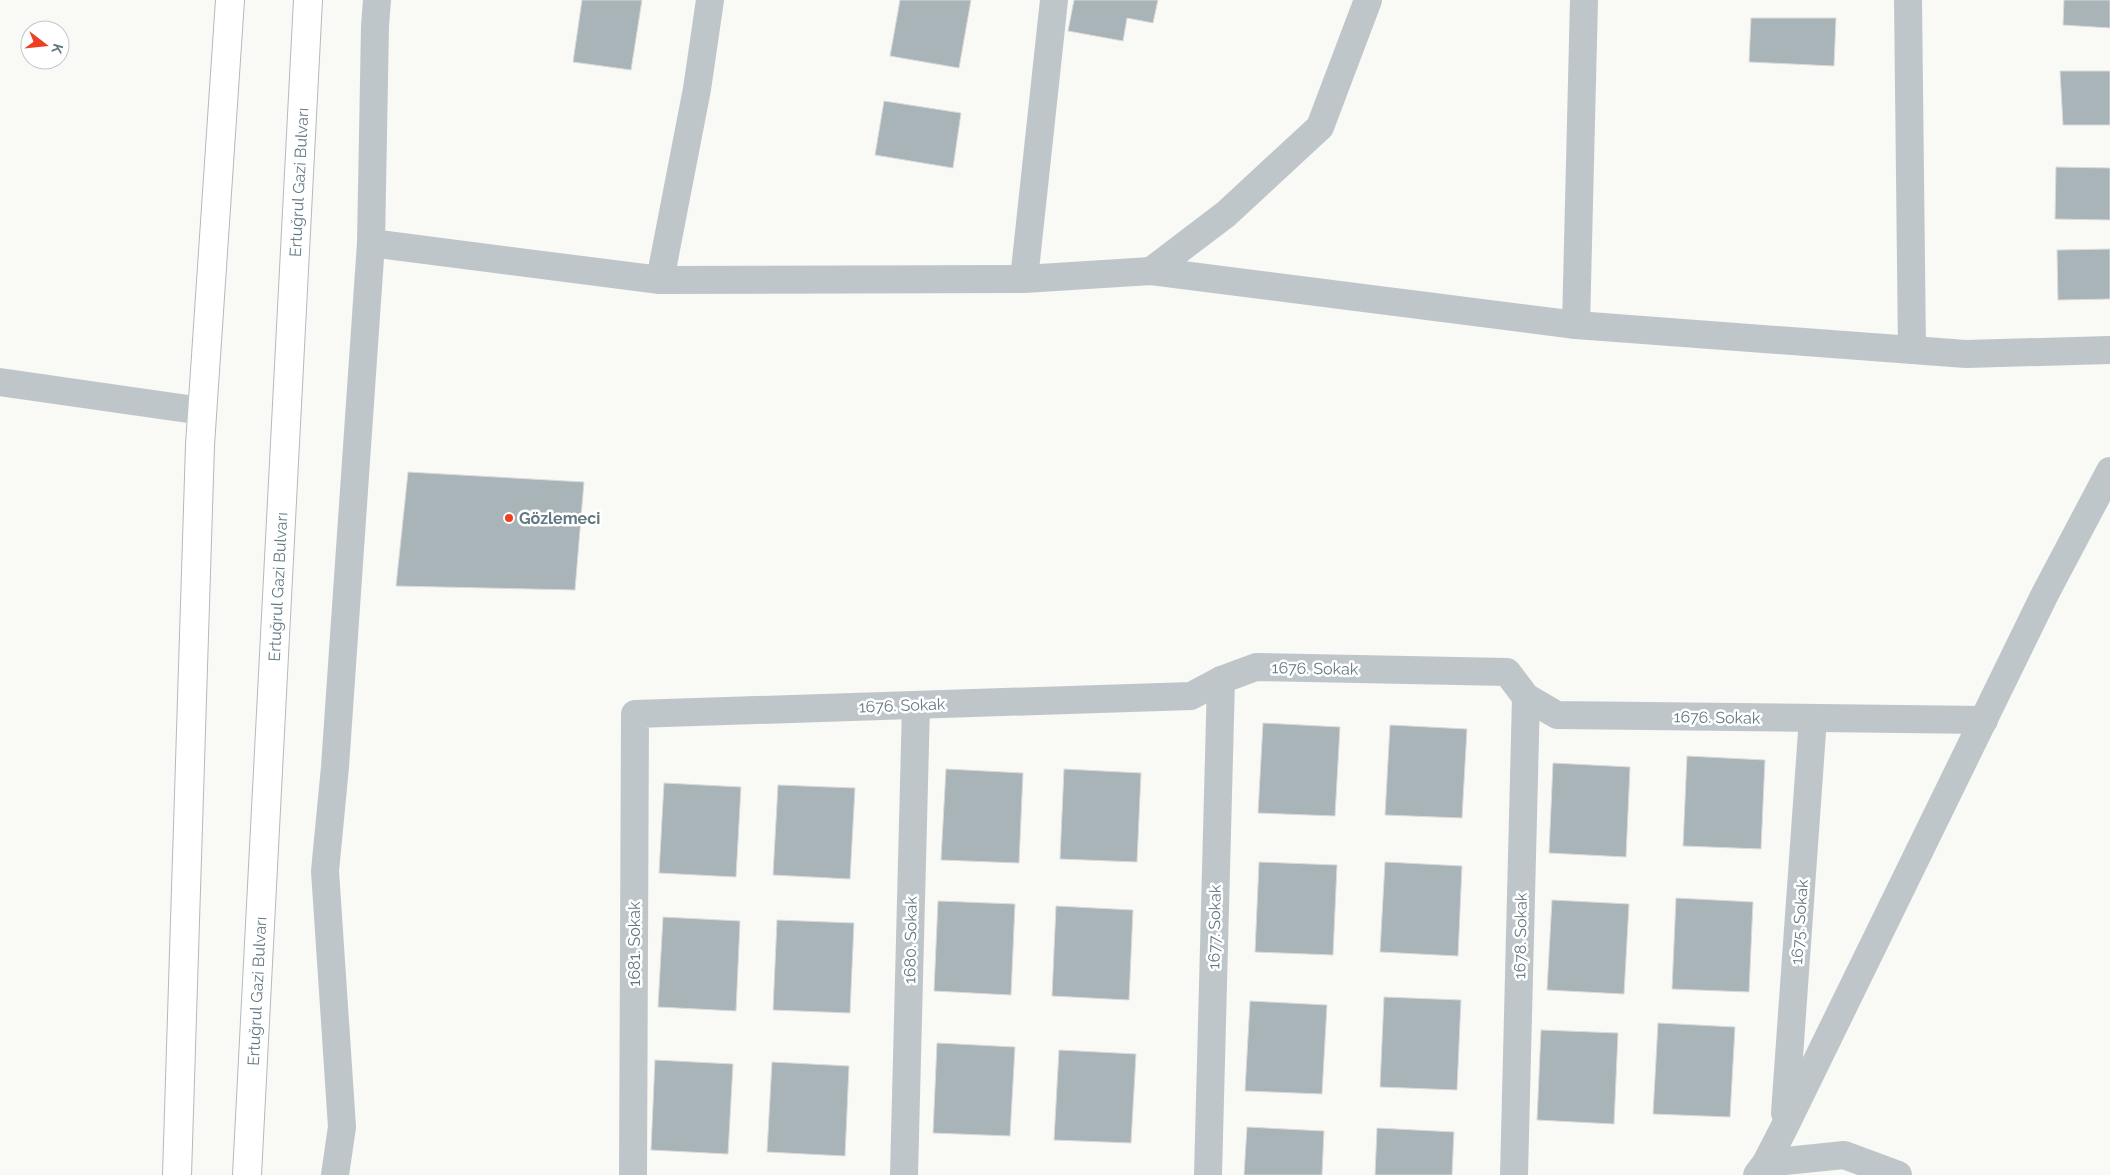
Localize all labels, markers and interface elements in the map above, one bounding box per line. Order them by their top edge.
north arrow [20,20,70,70]
text: K [48,42,66,56]
street label: Ertuğrul Gazi Bulvarı [286,107,312,257]
place label: Gözlemeci [519,509,600,528]
street label: Ertuğrul Gazi Bulvarı [265,512,291,662]
marker: Gözlemeci [503,512,515,524]
street label: 1676. Sokak [1271,658,1359,679]
street label: 1676. Sokak [858,694,946,717]
street label: 1676. Sokak [1673,707,1761,728]
street label: 1675. Sokak [1787,878,1812,965]
street label: 1677. Sokak [1204,884,1225,969]
street label: 1678. Sokak [1510,892,1531,979]
street label: 1680. Sokak [900,895,921,984]
street label: 1681. Sokak [625,901,644,986]
street label: Ertuğrul Gazi Bulvarı [244,916,270,1066]

